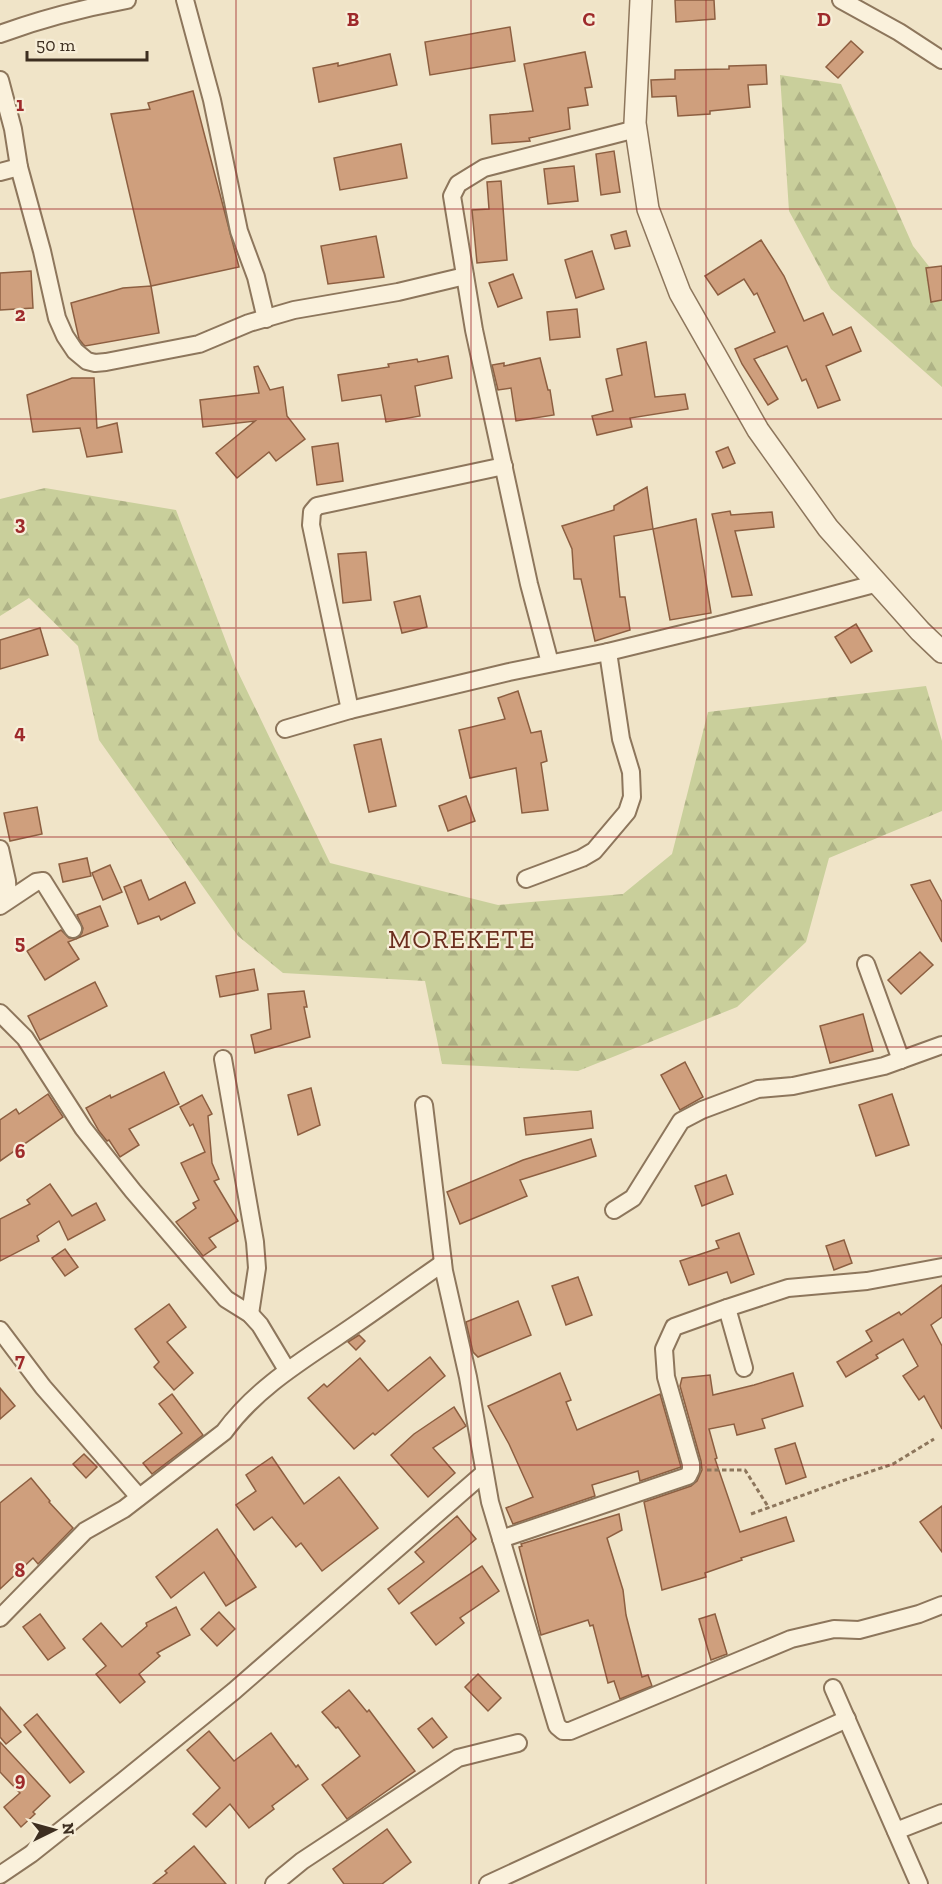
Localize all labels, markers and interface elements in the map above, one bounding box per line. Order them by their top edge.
text: B [347,7,359,31]
text: C [583,7,596,31]
text: D [817,7,831,31]
scale bar [27,24,147,62]
text: 50 m [36,34,76,56]
text: 1 [16,92,24,116]
text: 2 [15,302,26,326]
text: 3 [15,511,26,535]
text: 4 [14,720,26,744]
district label: MOREKETE [388,923,536,955]
text: 5 [15,930,25,954]
text: 6 [15,1139,26,1163]
text: 7 [15,1348,25,1372]
text: 8 [15,1558,26,1582]
text: 9 [15,1767,26,1791]
north arrow [24,1800,84,1860]
text: N [58,1822,78,1836]

